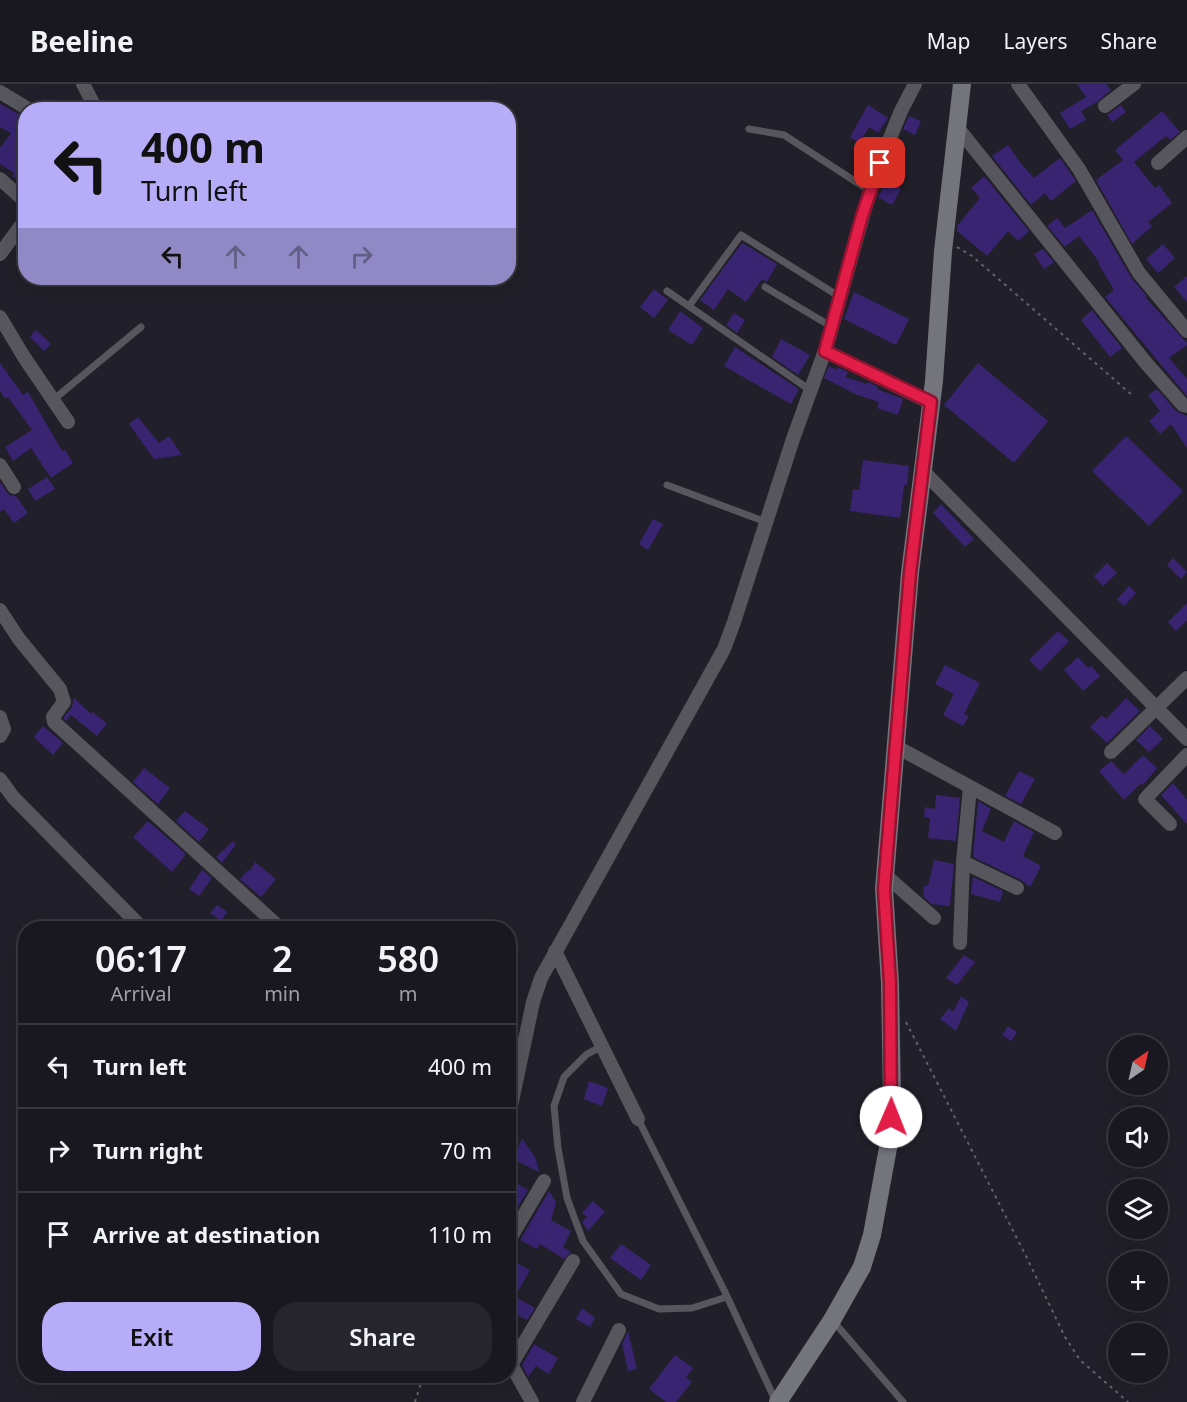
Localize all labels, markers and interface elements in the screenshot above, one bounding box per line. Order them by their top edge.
text: Beeline [30,22,134,60]
text: Map [927,27,971,55]
text: Layers [1004,27,1068,55]
text: Share [1101,27,1157,55]
text: 400 m [141,118,265,175]
icon: left [42,126,120,204]
pin [854,137,905,188]
icon: arrive [863,146,896,179]
text: Turn left [141,172,247,209]
icon: left [156,240,189,273]
icon: ahead [219,240,252,273]
icon: ahead [282,240,315,273]
icon: right [345,240,378,273]
text: 06:17 [95,934,187,983]
text: 2 [272,934,293,983]
text: 580 [377,934,439,983]
text: Arrival [111,980,172,1007]
text: min [264,980,300,1007]
text: m [399,980,418,1007]
north arrow [1108,1035,1168,1095]
map controls [1108,1035,1168,1383]
icon: left [42,1050,75,1083]
text: Turn left [93,1051,187,1081]
text: 400 m [428,1051,492,1081]
position arrow [859,1085,923,1149]
button: sound [1108,1107,1168,1167]
icon: right [42,1134,75,1167]
text: Turn right [93,1135,203,1165]
text: 70 m [441,1135,492,1165]
button: layers [1108,1179,1168,1239]
icon: arrive [42,1218,75,1251]
text: Arrive at destination [93,1219,320,1249]
text: 110 m [428,1219,492,1249]
button: + [1108,1251,1168,1311]
button: Exit [42,1302,261,1371]
button: Share [273,1302,492,1371]
button: − [1108,1323,1168,1383]

